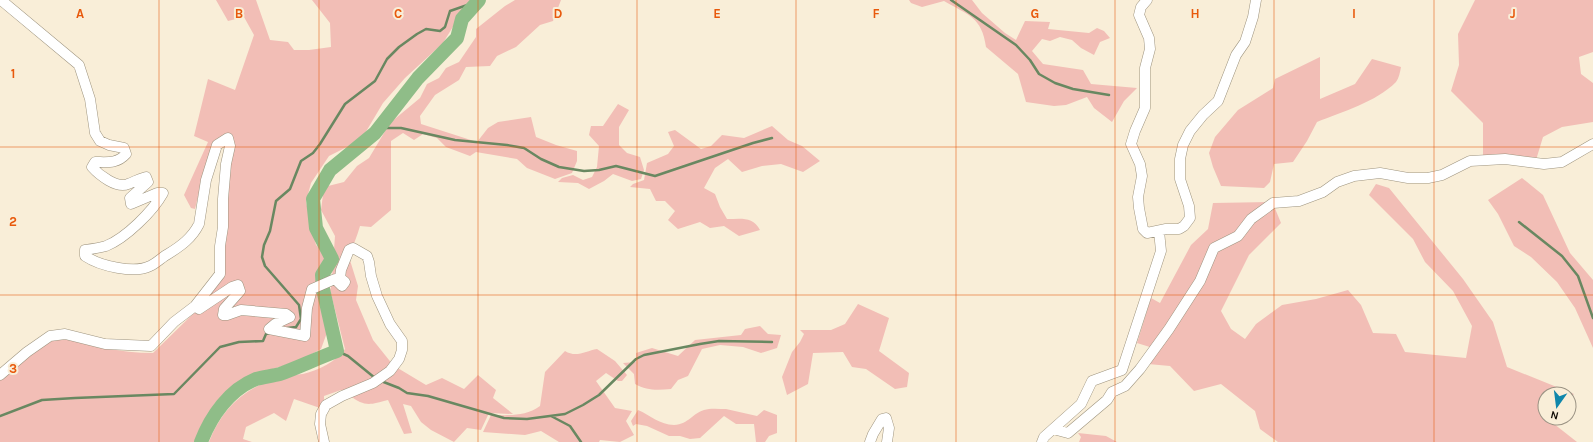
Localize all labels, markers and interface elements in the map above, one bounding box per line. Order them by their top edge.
text: A [76,6,84,21]
text: B [235,6,243,21]
text: C [394,6,402,21]
text: D [554,6,563,21]
text: E [713,6,721,21]
text: F [872,6,880,21]
text: G [1031,6,1039,21]
text: H [1190,6,1200,21]
text: I [1352,6,1356,21]
text: J [1510,6,1516,21]
text: 1 [11,66,15,81]
text: 2 [9,214,17,229]
text: 3 [9,361,17,376]
north arrow [1537,386,1577,426]
text: N [1549,408,1560,422]

